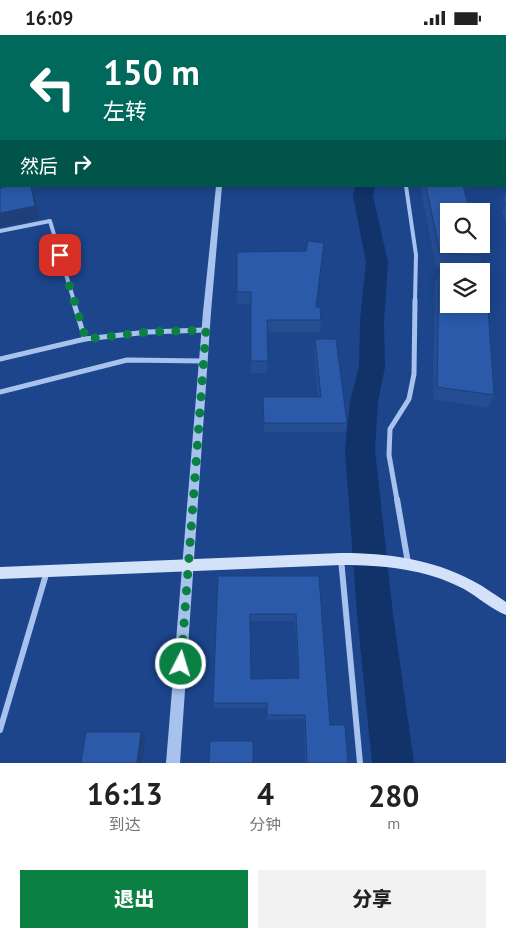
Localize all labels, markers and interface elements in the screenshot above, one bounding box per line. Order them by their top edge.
text: 16:09 [25,6,73,30]
text: 150 m [103,49,200,95]
icon: left [20,55,85,120]
text: 左转 [103,97,147,125]
icon: right [68,150,96,178]
text: 然后 [20,154,58,178]
map controls [440,203,490,313]
button: search [440,203,490,253]
pin [39,234,81,276]
icon: arrive [46,241,74,269]
button: layers [440,263,490,313]
position arrow [154,637,206,689]
text: 16:13 [87,774,163,813]
text: 4 [257,774,274,813]
text: 280 [368,776,419,815]
text: m [387,813,400,833]
text: 到达 [109,814,141,834]
text: 分钟 [250,814,282,834]
button: 退出 [20,870,248,928]
button: 分享 [258,870,486,928]

